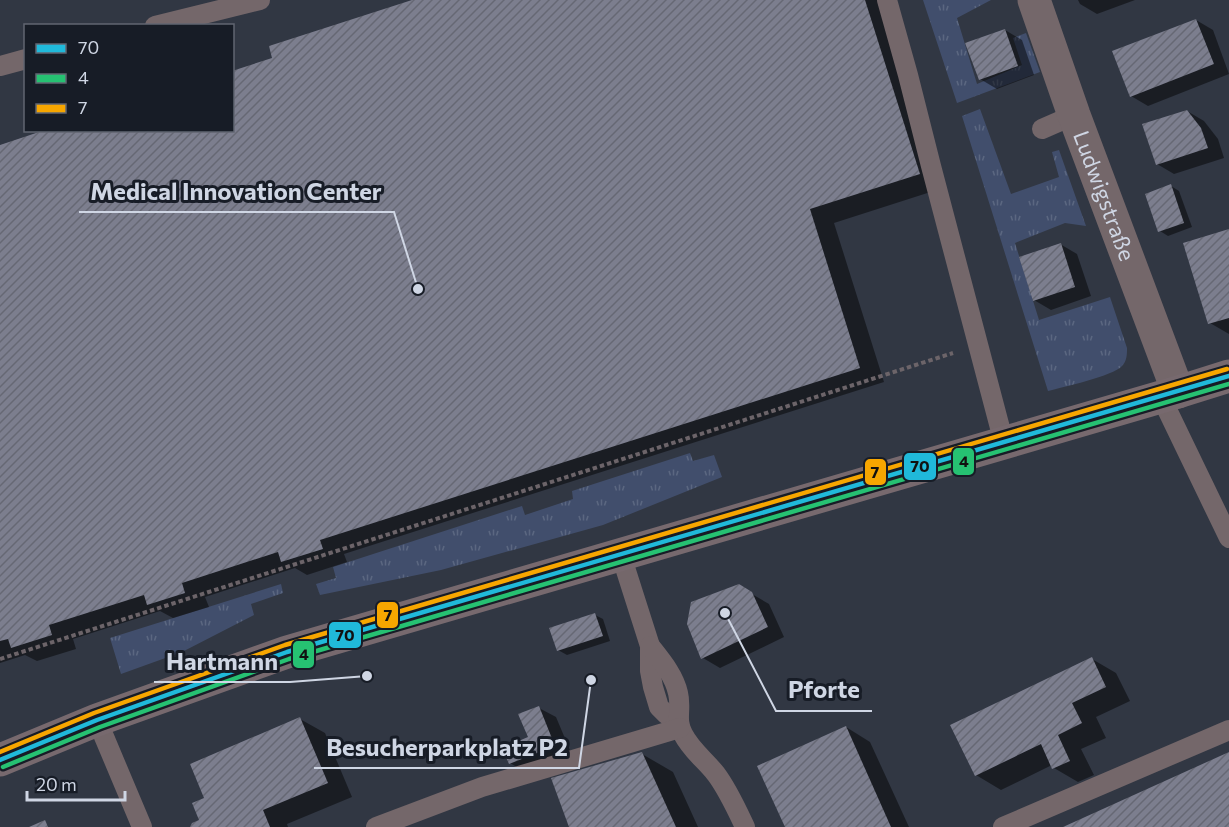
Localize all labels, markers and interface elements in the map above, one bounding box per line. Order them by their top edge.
legend [24,24,234,132]
text: 70 [78,36,99,58]
text: 4 [78,66,89,88]
text: 7 [78,96,88,118]
street label: Ludwigstraße [1068,127,1141,264]
callout: Medical Innovation Center [79,170,394,212]
text: Medical Innovation Center [90,176,382,205]
line badge: 4 [952,447,975,476]
text: 4 [959,451,969,470]
line badge: 70 [903,452,937,481]
text: 70 [910,456,930,475]
line badge: 7 [864,458,887,486]
text: 7 [871,462,880,481]
line badge: 7 [376,601,399,629]
text: 7 [384,605,393,624]
line badge: 70 [328,621,362,649]
text: 70 [335,625,355,644]
callout: Hartmann [154,640,290,682]
line badge: 4 [292,640,315,669]
text: 4 [299,644,309,663]
text: Hartmann [166,646,278,675]
callout: Pforte [776,669,872,711]
text: Pforte [788,674,860,703]
callout: Besucherparkplatz P2 [314,726,579,768]
text: Besucherparkplatz P2 [326,732,568,761]
scale bar [27,764,124,802]
text: 20 m [36,773,77,795]

